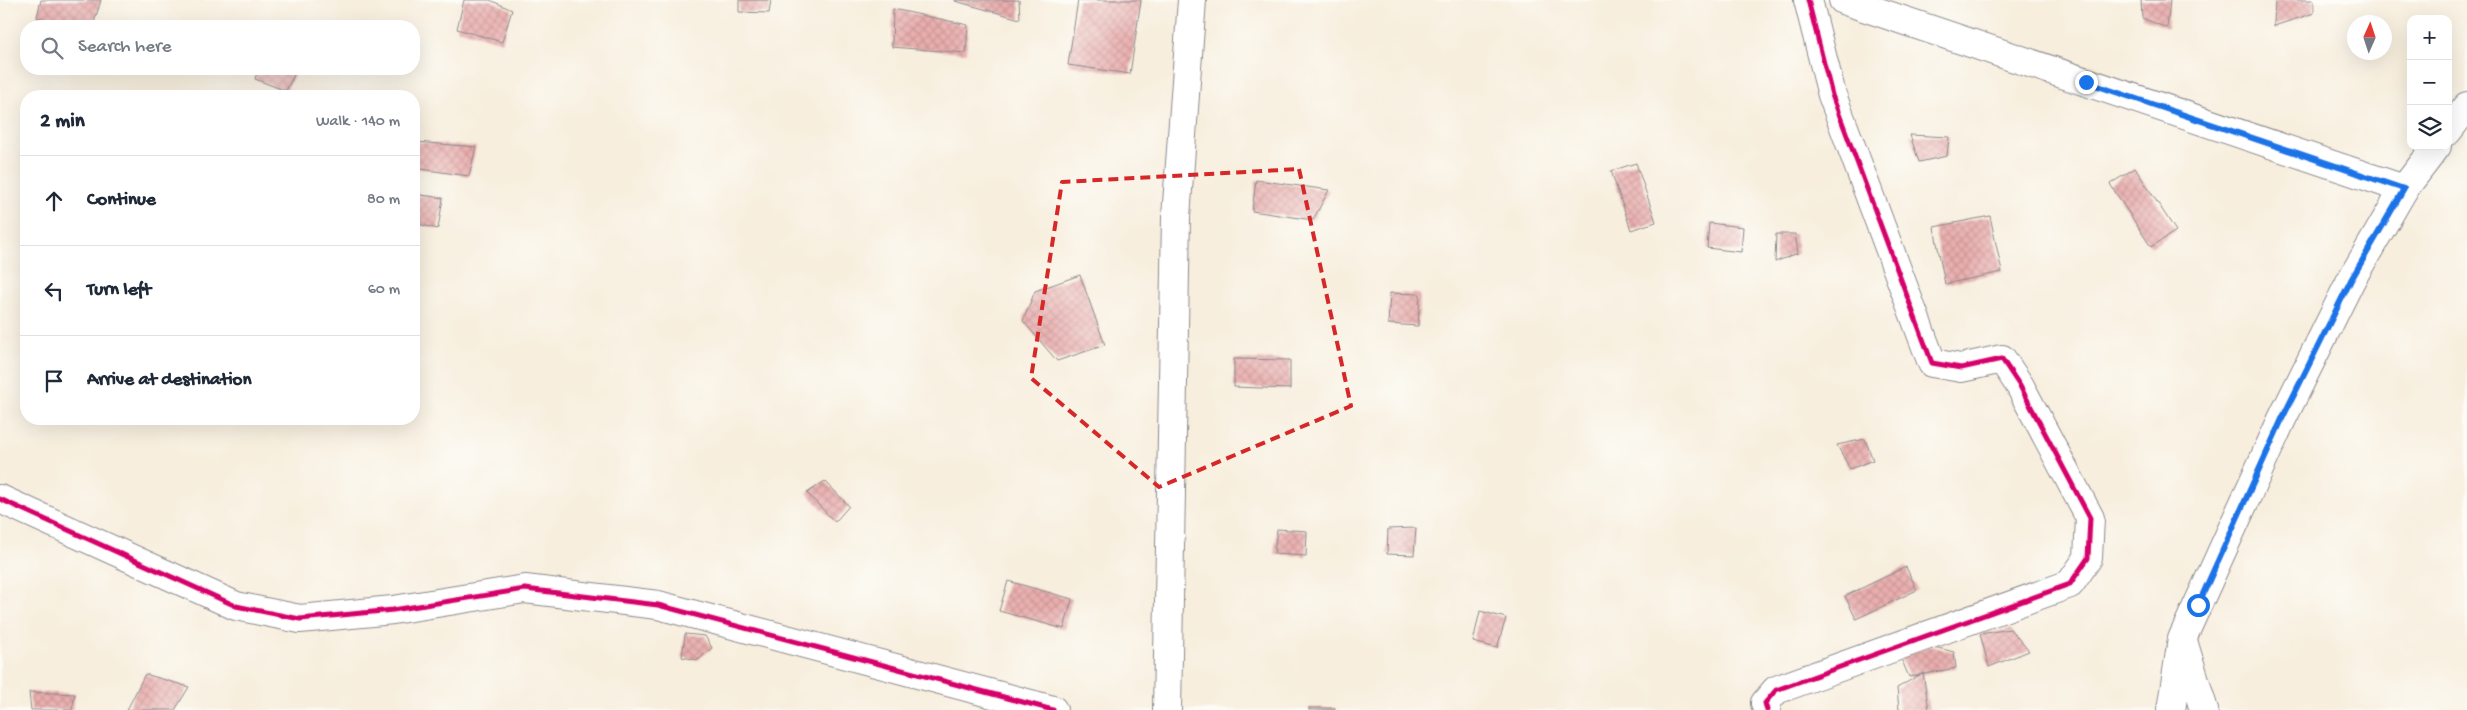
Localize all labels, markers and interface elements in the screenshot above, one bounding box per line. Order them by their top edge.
north arrow [2347,15,2392,60]
map controls [2407,15,2452,150]
button: + [2407,15,2452,60]
search box [20,20,420,75]
icon: search [38,34,66,62]
text: Search here [78,36,172,59]
button: − [2407,60,2452,105]
route end [2075,71,2098,94]
button: layers [2407,105,2452,150]
text: 2 min [40,110,85,135]
text: Walk · 140 m [316,113,400,132]
icon: ahead [40,187,68,215]
text: Continue [87,189,156,212]
text: 80 m [367,191,400,210]
icon: left [40,277,68,305]
text: Turn left [87,279,151,302]
text: 60 m [368,281,400,300]
icon: arrive [40,367,68,395]
text: Arrive at destination [87,369,251,392]
route start [2187,594,2210,617]

